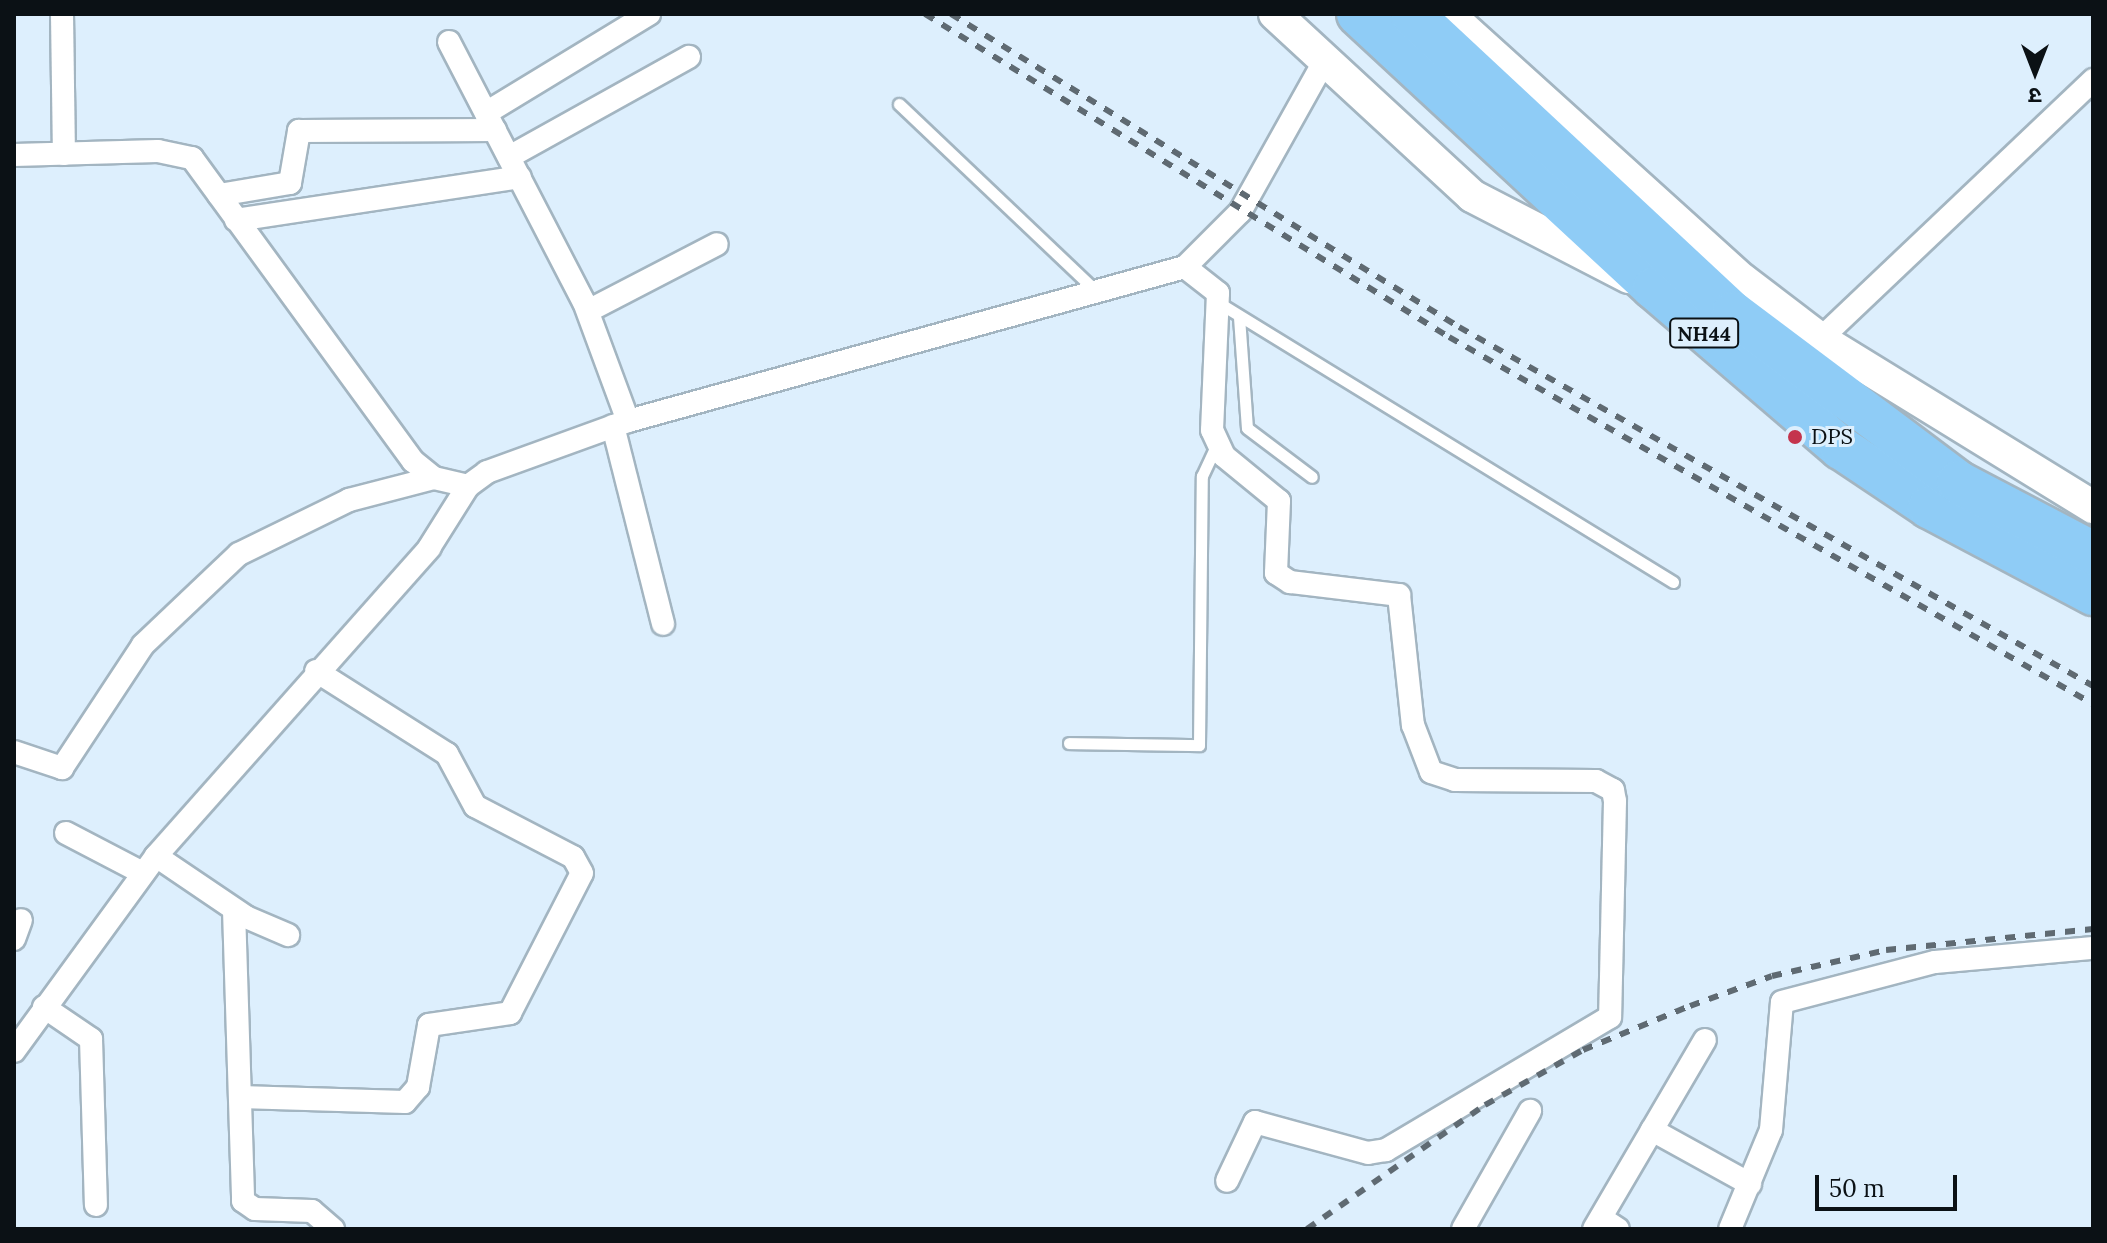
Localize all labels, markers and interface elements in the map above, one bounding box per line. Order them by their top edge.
north arrow [1995,32,2075,112]
text: उ [2029,82,2041,110]
road number: NH44 [1668,317,1740,349]
place label: DPS [1811,424,1853,450]
marker: DPS [1786,428,1804,446]
scale bar [1819,1159,1961,1209]
text: 50 m [1829,1173,1885,1204]

